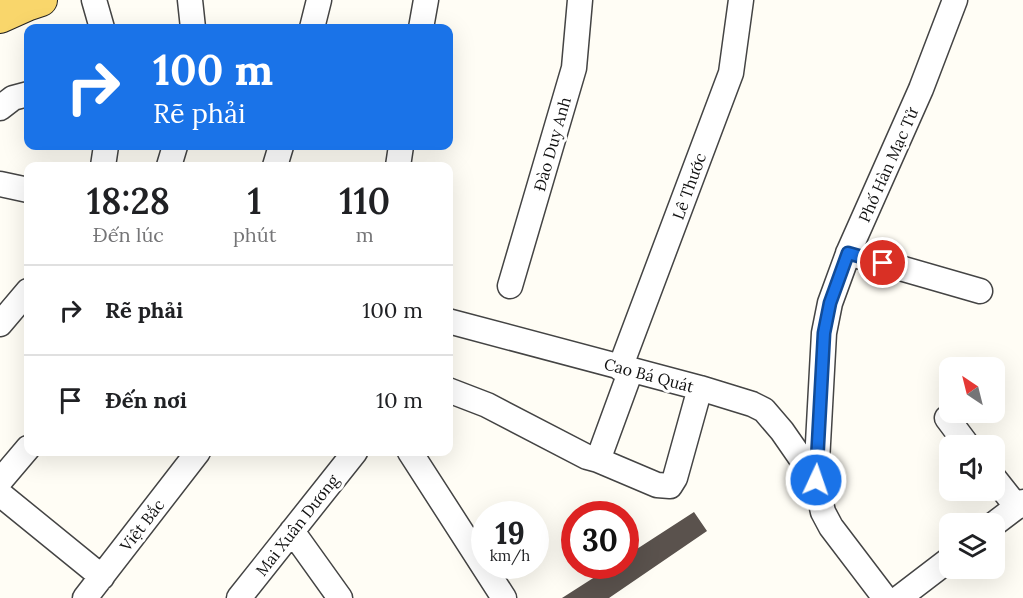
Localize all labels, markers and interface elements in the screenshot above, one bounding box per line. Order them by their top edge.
text: 100 m [153,43,273,97]
icon: right [54,48,132,126]
street label: Đào Duy Anh [529,94,575,193]
text: Rẽ phải [153,96,246,130]
street label: Phố Hàn Mạc Tử [854,104,923,225]
street label: Lê Thước [668,150,710,222]
text: 18:28 [87,178,170,224]
text: 1 [248,178,262,224]
text: 110 [339,178,390,224]
text: Đến lúc [93,222,164,247]
text: phút [233,222,276,247]
text: m [356,222,374,247]
pin [857,237,908,288]
icon: arrive [866,246,899,279]
icon: right [54,294,87,327]
text: Rẽ phải [105,296,183,324]
text: 100 m [362,296,423,324]
street label: Cao Bá Quát [602,353,697,397]
north arrow [939,357,1005,423]
map controls [939,357,1005,579]
icon: arrive [54,384,87,417]
text: Đến nơi [105,386,187,414]
text: 10 m [376,386,423,414]
button: sound [939,435,1005,501]
position arrow [784,448,848,512]
street label: Mai Xuân Dương [251,469,343,580]
street label: Việt Bắc [115,495,169,556]
speed limit sign: 30 [561,501,639,579]
button: layers [939,513,1005,579]
text: 19 [495,514,525,552]
text: km/h [490,546,530,565]

